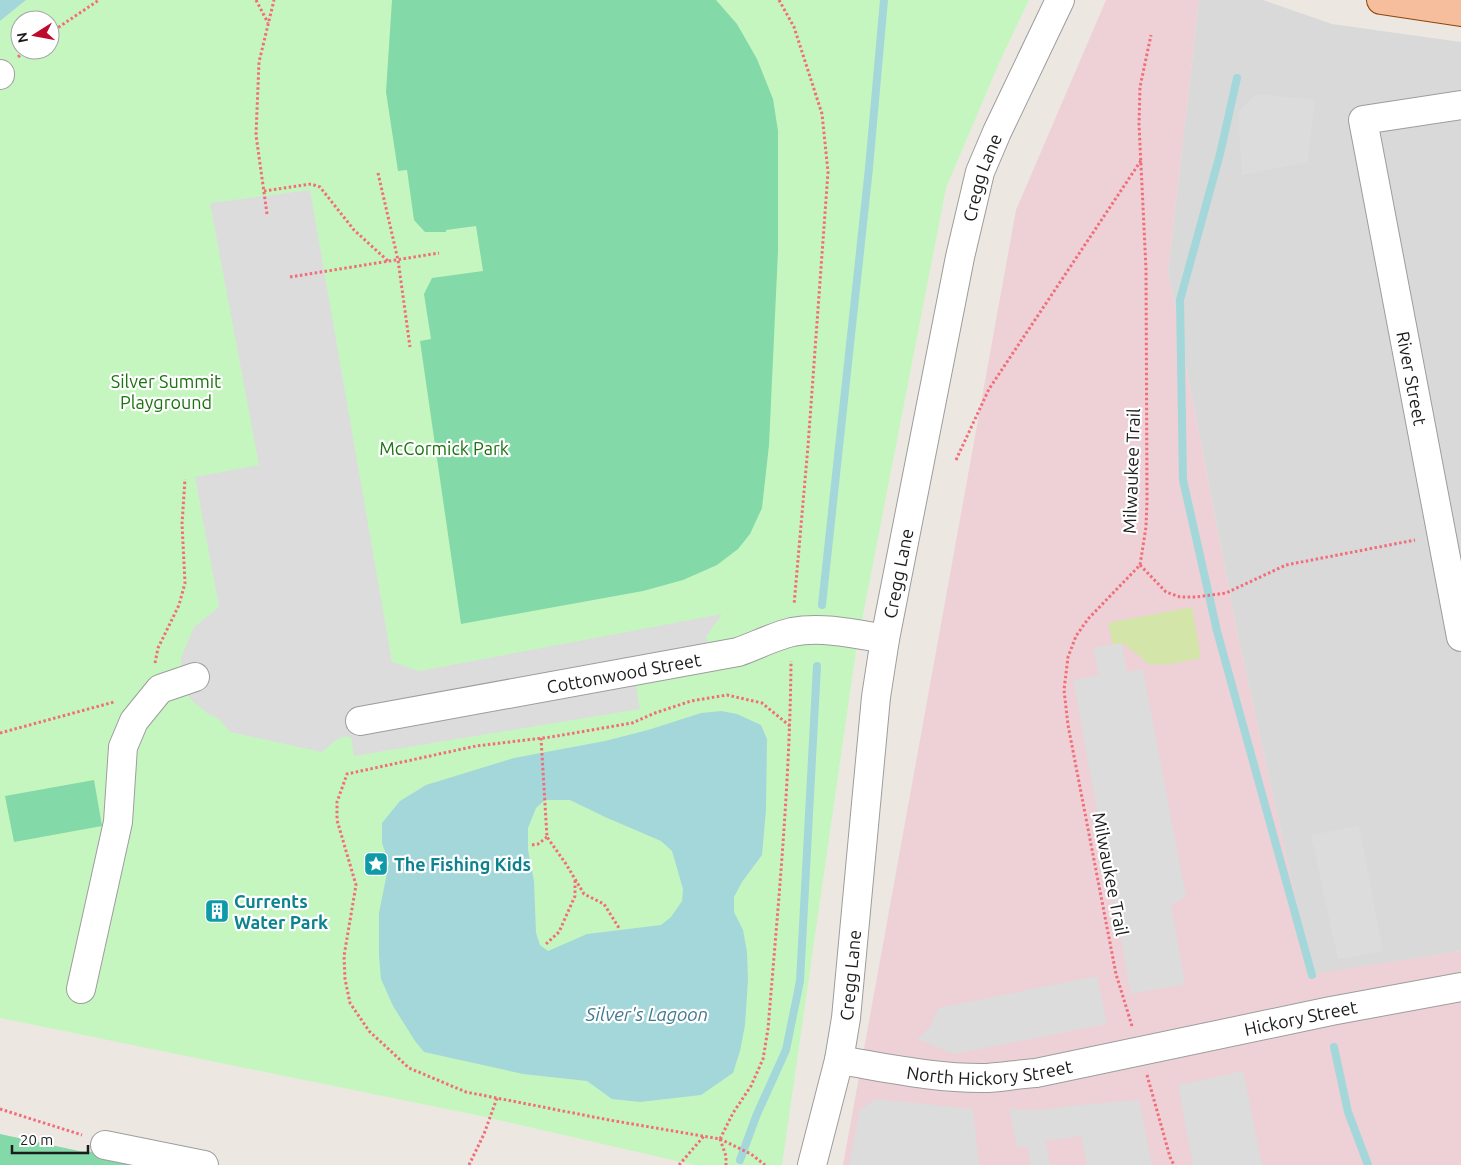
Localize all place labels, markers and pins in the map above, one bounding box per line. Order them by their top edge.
place icon: The Fishing Kids [363,851,389,877]
place label: The Fishing Kids [394,854,531,874]
place label: Currents Water Park [234,891,328,932]
building icon: Currents Water Park [204,898,230,924]

